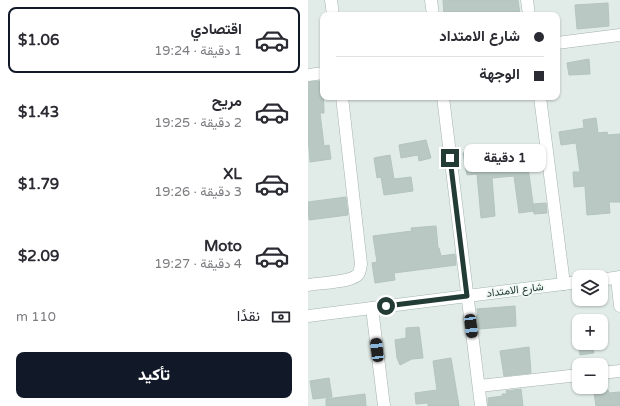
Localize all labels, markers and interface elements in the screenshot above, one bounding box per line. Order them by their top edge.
text: اقتصادي [190,20,242,38]
icon: car [254,22,290,58]
text: شارع الامتداد [439,27,520,45]
text: $1.06 [18,31,59,49]
text: 1 دقيقة · 19:24 [154,43,242,59]
text: الوجهة [479,65,520,83]
text: مريح [212,92,242,110]
icon: car [254,94,290,130]
text: $1.43 [18,103,59,121]
text: 2 دقيقة · 19:25 [154,115,242,131]
callout: 1 دقيقة [464,144,546,172]
route end [441,149,459,167]
text: 1 دقيقة [484,150,526,166]
text: XL [223,165,242,183]
icon: car [254,166,290,202]
text: $1.79 [18,175,59,193]
text: 3 دقيقة · 19:26 [154,184,242,200]
text: Moto [204,237,242,255]
icon: car [254,238,290,274]
text: $2.09 [18,247,59,265]
text: 4 دقيقة · 19:27 [154,256,242,272]
map controls [572,270,608,394]
button: layers [572,270,608,306]
street label: شارع الامتداد [486,280,545,301]
route start [377,297,395,315]
icon: cash [270,306,292,328]
text: نقدًا [237,307,260,325]
text: 110 m [16,309,56,325]
car [464,313,478,339]
button: + [572,314,608,350]
car [370,337,384,363]
button: تأكيد [16,352,292,398]
button: − [572,358,608,394]

